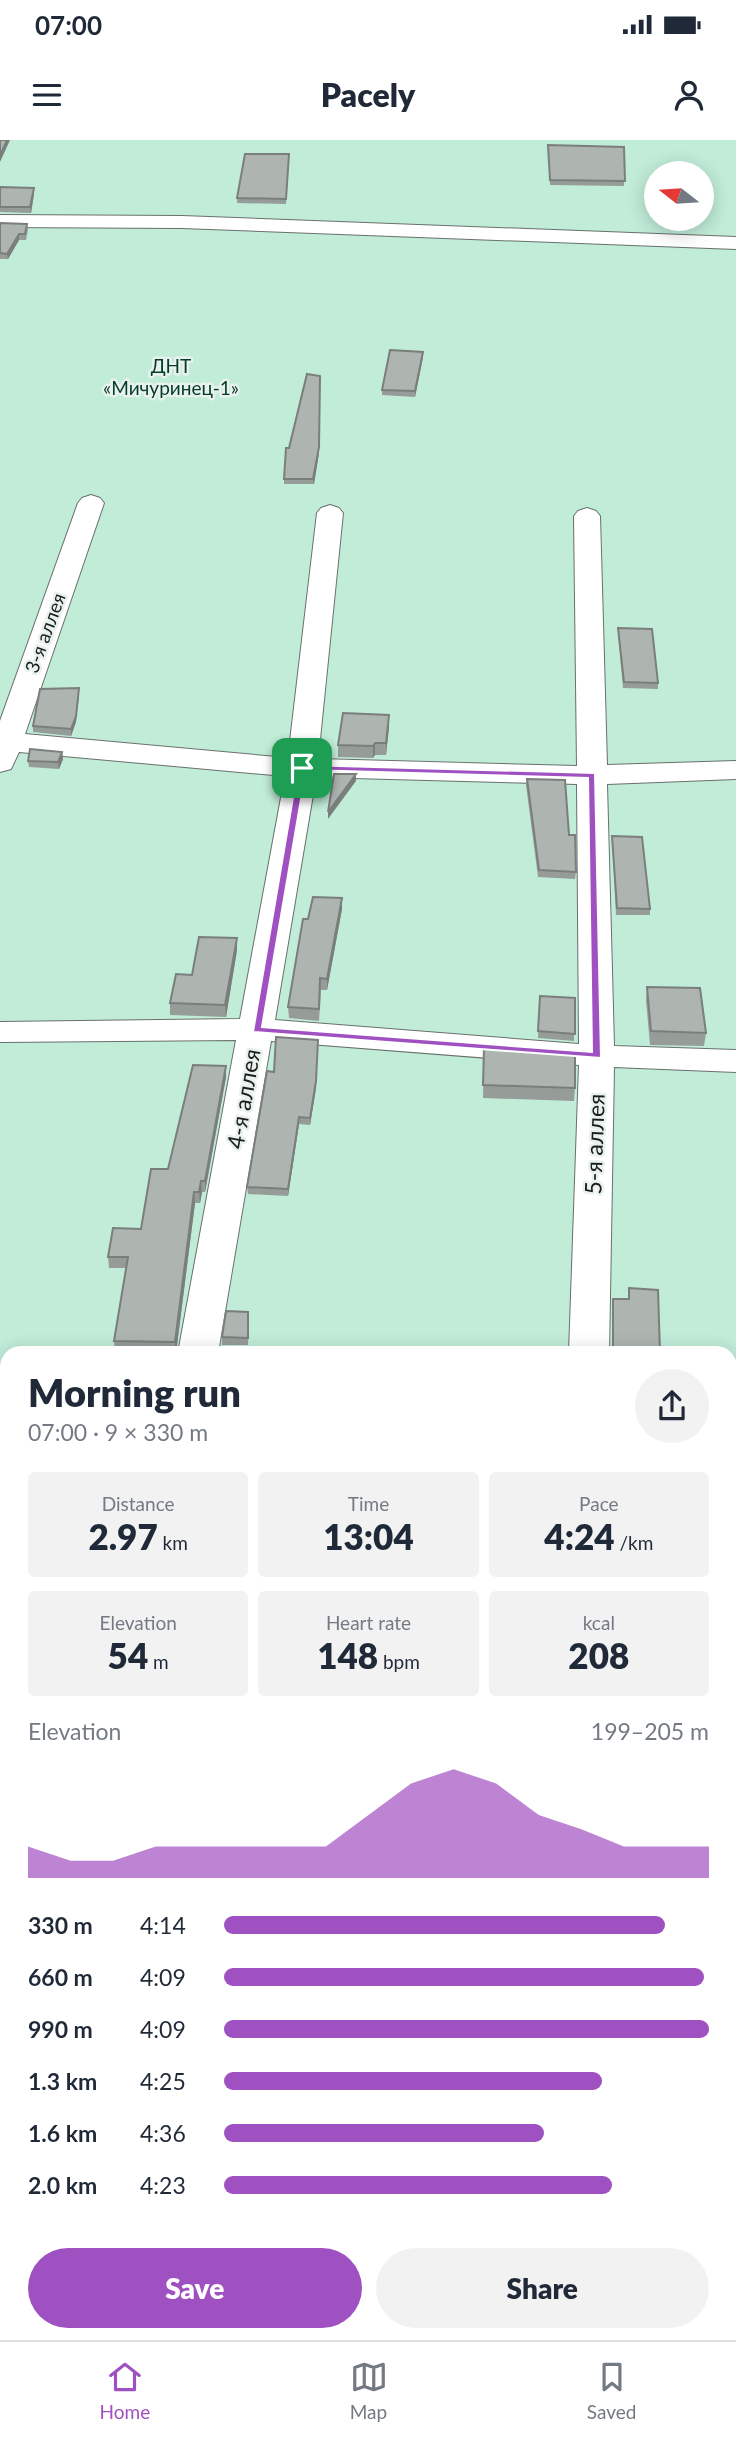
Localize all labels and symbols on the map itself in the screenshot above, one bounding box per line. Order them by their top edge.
north arrow [644,161,714,231]
park label: ДНТ «Мичуринец-1» [103,354,239,399]
street label: 3-я аллея [19,590,70,676]
pin [272,738,332,798]
street label: 4-я аллея [220,1047,266,1151]
street label: 5-я аллея [578,1093,610,1195]

